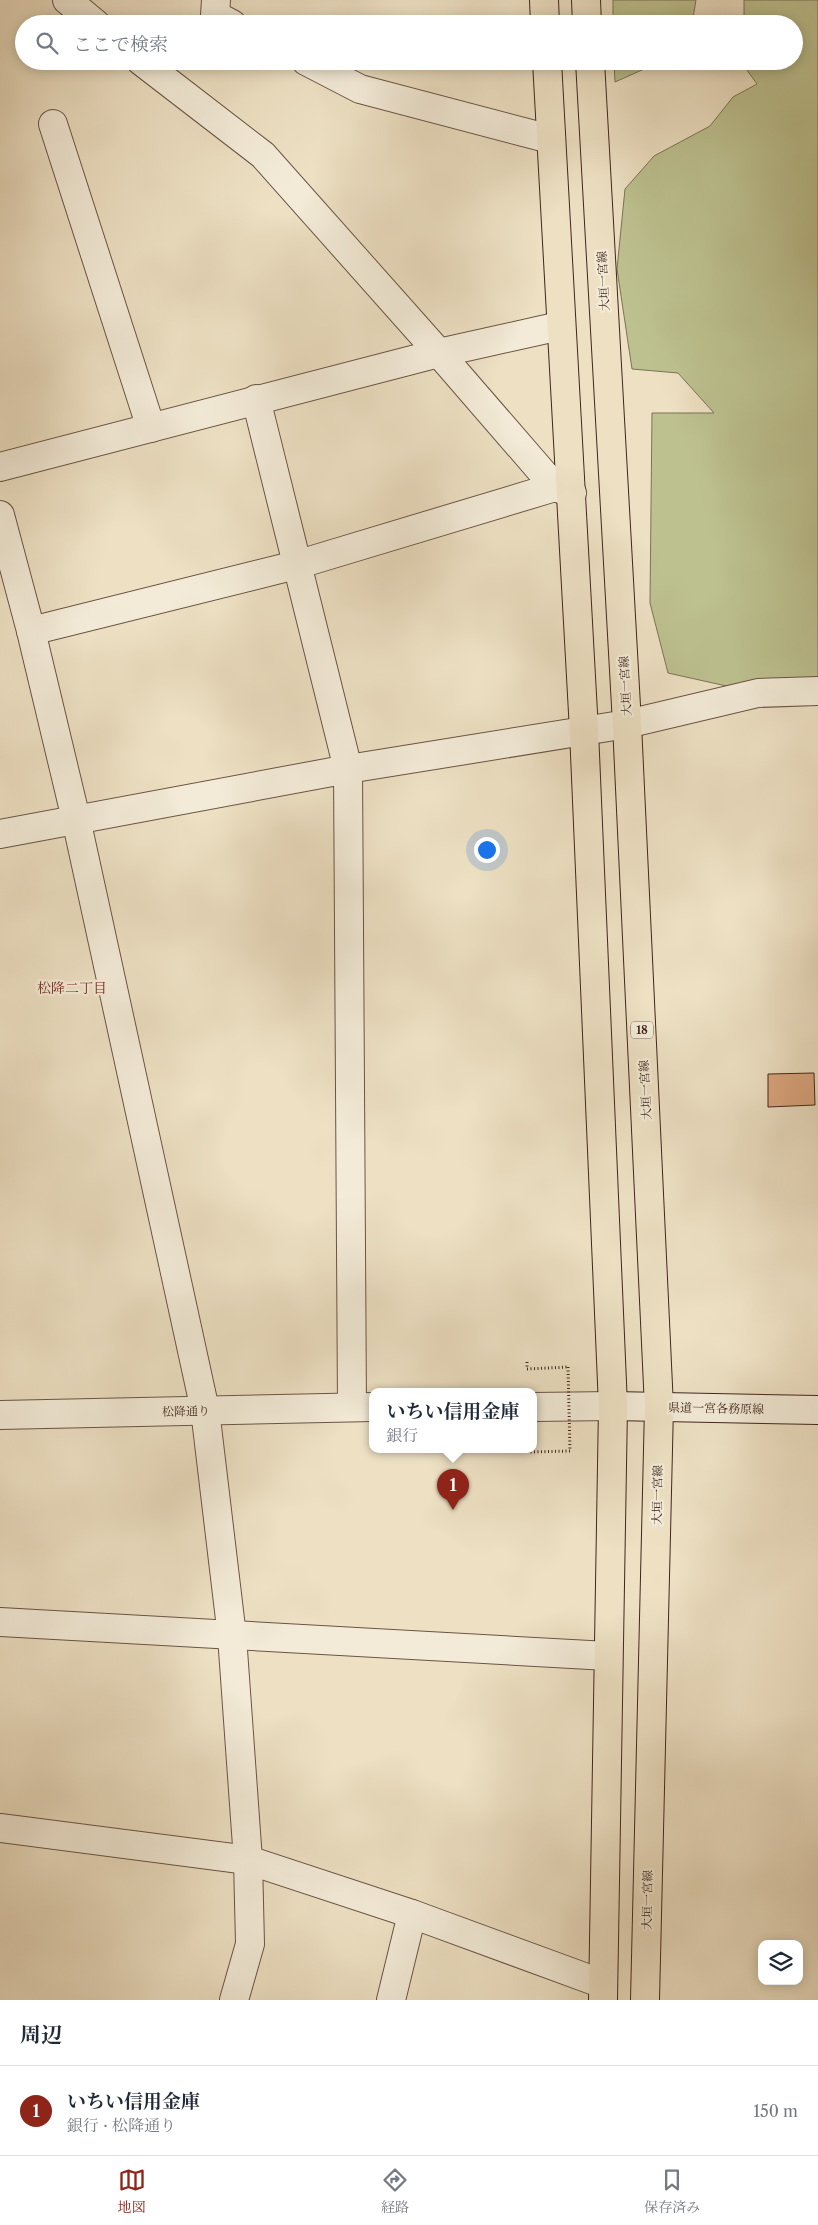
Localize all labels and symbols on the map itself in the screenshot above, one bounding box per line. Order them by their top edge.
street label: 大垣一宮線 [594,251,612,311]
street label: 大垣一宮線 [616,656,634,716]
your location [474,837,500,863]
district label: 松降二丁目 [37,979,107,997]
road number: 18 [631,1022,653,1038]
street label: 大垣一宮線 [636,1060,654,1120]
street label: 県道一宮各務原線 [668,1400,764,1416]
street label: 松降通り [162,1403,210,1419]
street label: 大垣一宮線 [649,1465,665,1525]
pin: 1 [437,1469,469,1510]
street label: 大垣一宮線 [639,1870,655,1930]

